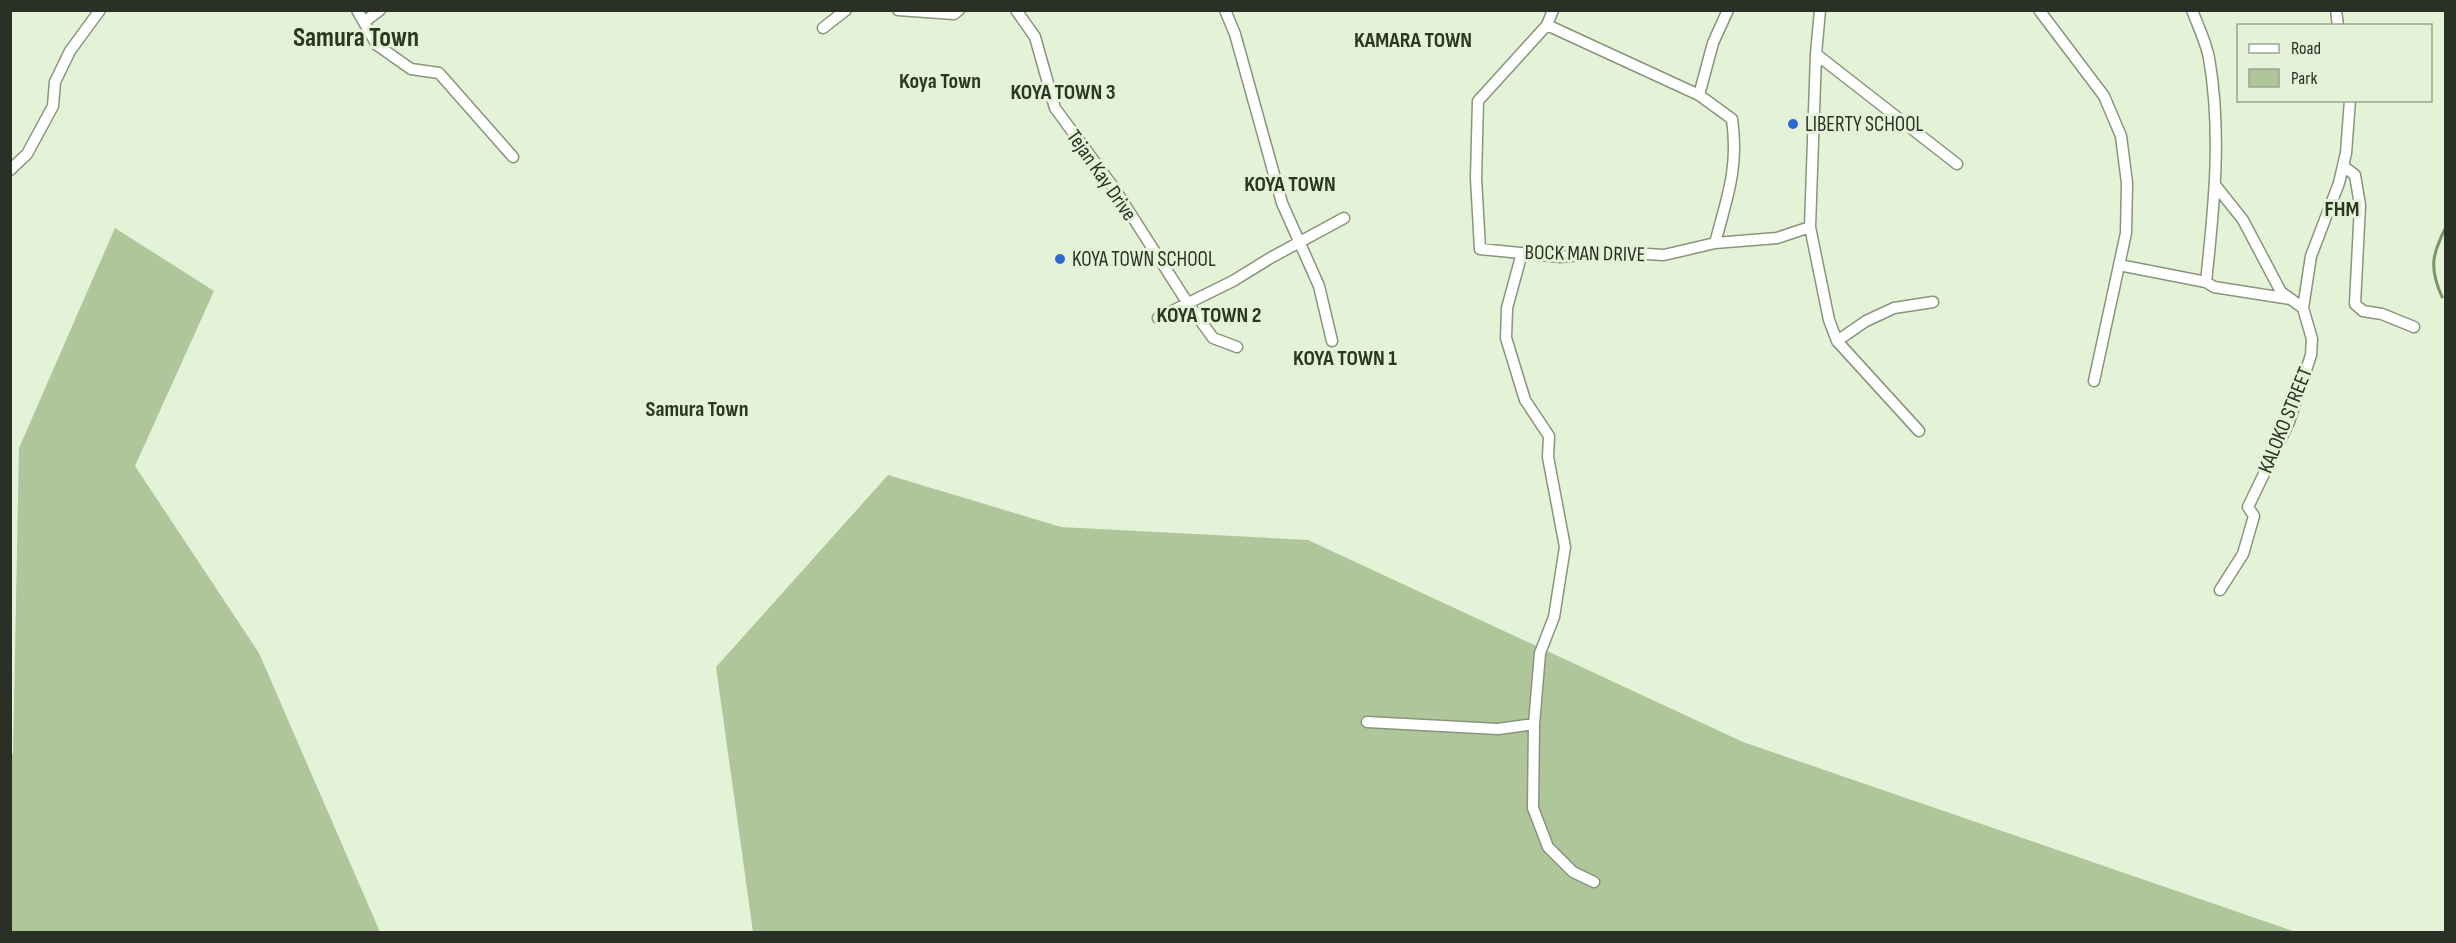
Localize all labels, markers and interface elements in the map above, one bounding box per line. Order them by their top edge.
district label: Samura Town [293,22,419,54]
legend [2237,24,2432,102]
district label: KAMARA TOWN [1354,27,1472,54]
text: Road [2291,38,2321,59]
district label: Koya Town [899,68,981,95]
text: Park [2291,68,2317,89]
district label: KOYA TOWN 3 [1011,79,1116,106]
place label: LIBERTY SCHOOL [1805,112,1924,137]
marker: LIBERTY SCHOOL [1786,117,1800,131]
street label: Tejan Kay Drive [1061,125,1142,226]
district label: KOYA TOWN [1244,171,1336,198]
district label: FHM [2325,196,2359,223]
street label: BOCK MAN DRIVE [1524,240,1646,267]
place label: KOYA TOWN SCHOOL [1072,247,1216,272]
marker: KOYA TOWN SCHOOL [1053,252,1067,266]
district label: KOYA TOWN 2 [1157,302,1261,329]
district label: KOYA TOWN 1 [1293,345,1397,372]
street label: KALOKO STREET [2253,363,2318,477]
district label: Samura Town [646,396,748,423]

